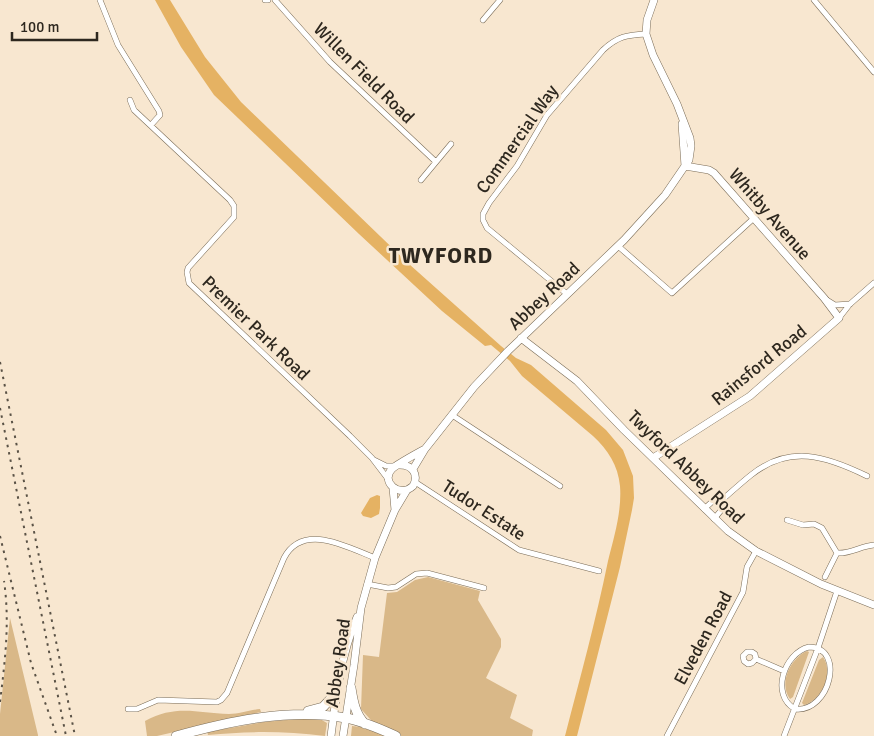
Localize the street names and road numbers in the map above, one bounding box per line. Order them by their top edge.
street label: Willen Field Road [309,18,419,128]
street label: Commercial Way [471,80,563,198]
street label: Whitby Avenue [724,164,816,264]
street label: Abbey Road [504,257,584,335]
street label: Premier Park Road [198,271,314,385]
street label: Rainsford Road [707,320,811,410]
street label: Twyford Abbey Road [623,406,749,528]
street label: Tudor Estate [438,475,530,545]
street label: Elveden Road [669,587,737,689]
street label: Abbey Road [321,617,355,709]

